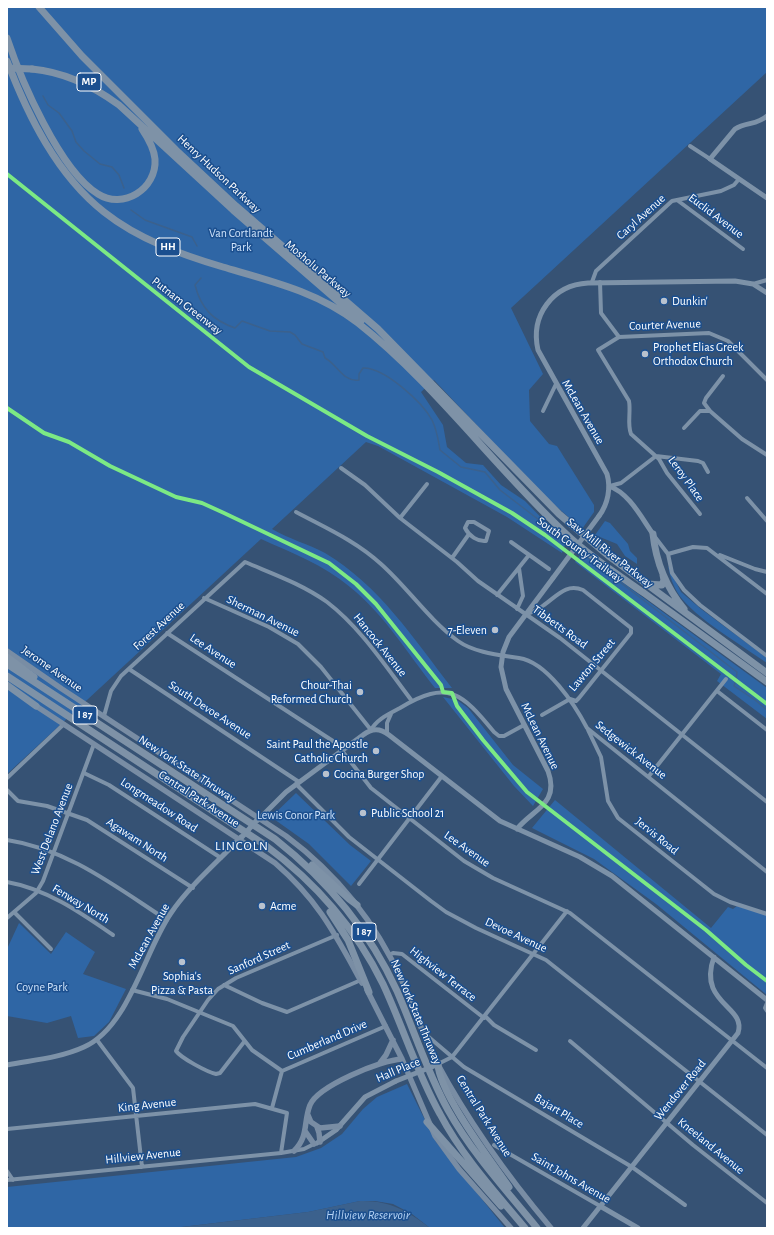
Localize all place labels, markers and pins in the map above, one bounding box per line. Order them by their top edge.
place label: Dunkin' [672,294,708,308]
marker: Dunkin' [659,296,669,306]
place label: Prophet Elias Greek Orthodox Church [653,340,743,368]
marker: Prophet Elias Greek Orthodox Church [640,349,650,359]
place label: 7-Eleven [448,623,487,637]
marker: 7-Eleven [490,625,500,635]
place label: Chour-Thai Reformed Church [271,678,352,706]
marker: Chour-Thai Reformed Church [355,687,365,697]
place label: Saint Paul the Apostle Catholic Church [267,737,368,765]
marker: Saint Paul the Apostle Catholic Church [371,746,381,756]
place label: Cocina Burger Shop [334,767,424,781]
marker: Cocina Burger Shop [321,769,331,779]
place label: Public School 21 [371,806,444,820]
marker: Public School 21 [358,808,368,818]
place label: Acme [270,899,296,913]
marker: Acme [257,901,267,911]
marker: Sophia's Pizza & Pasta [177,957,187,967]
place label: Sophia's Pizza & Pasta [151,969,213,997]

